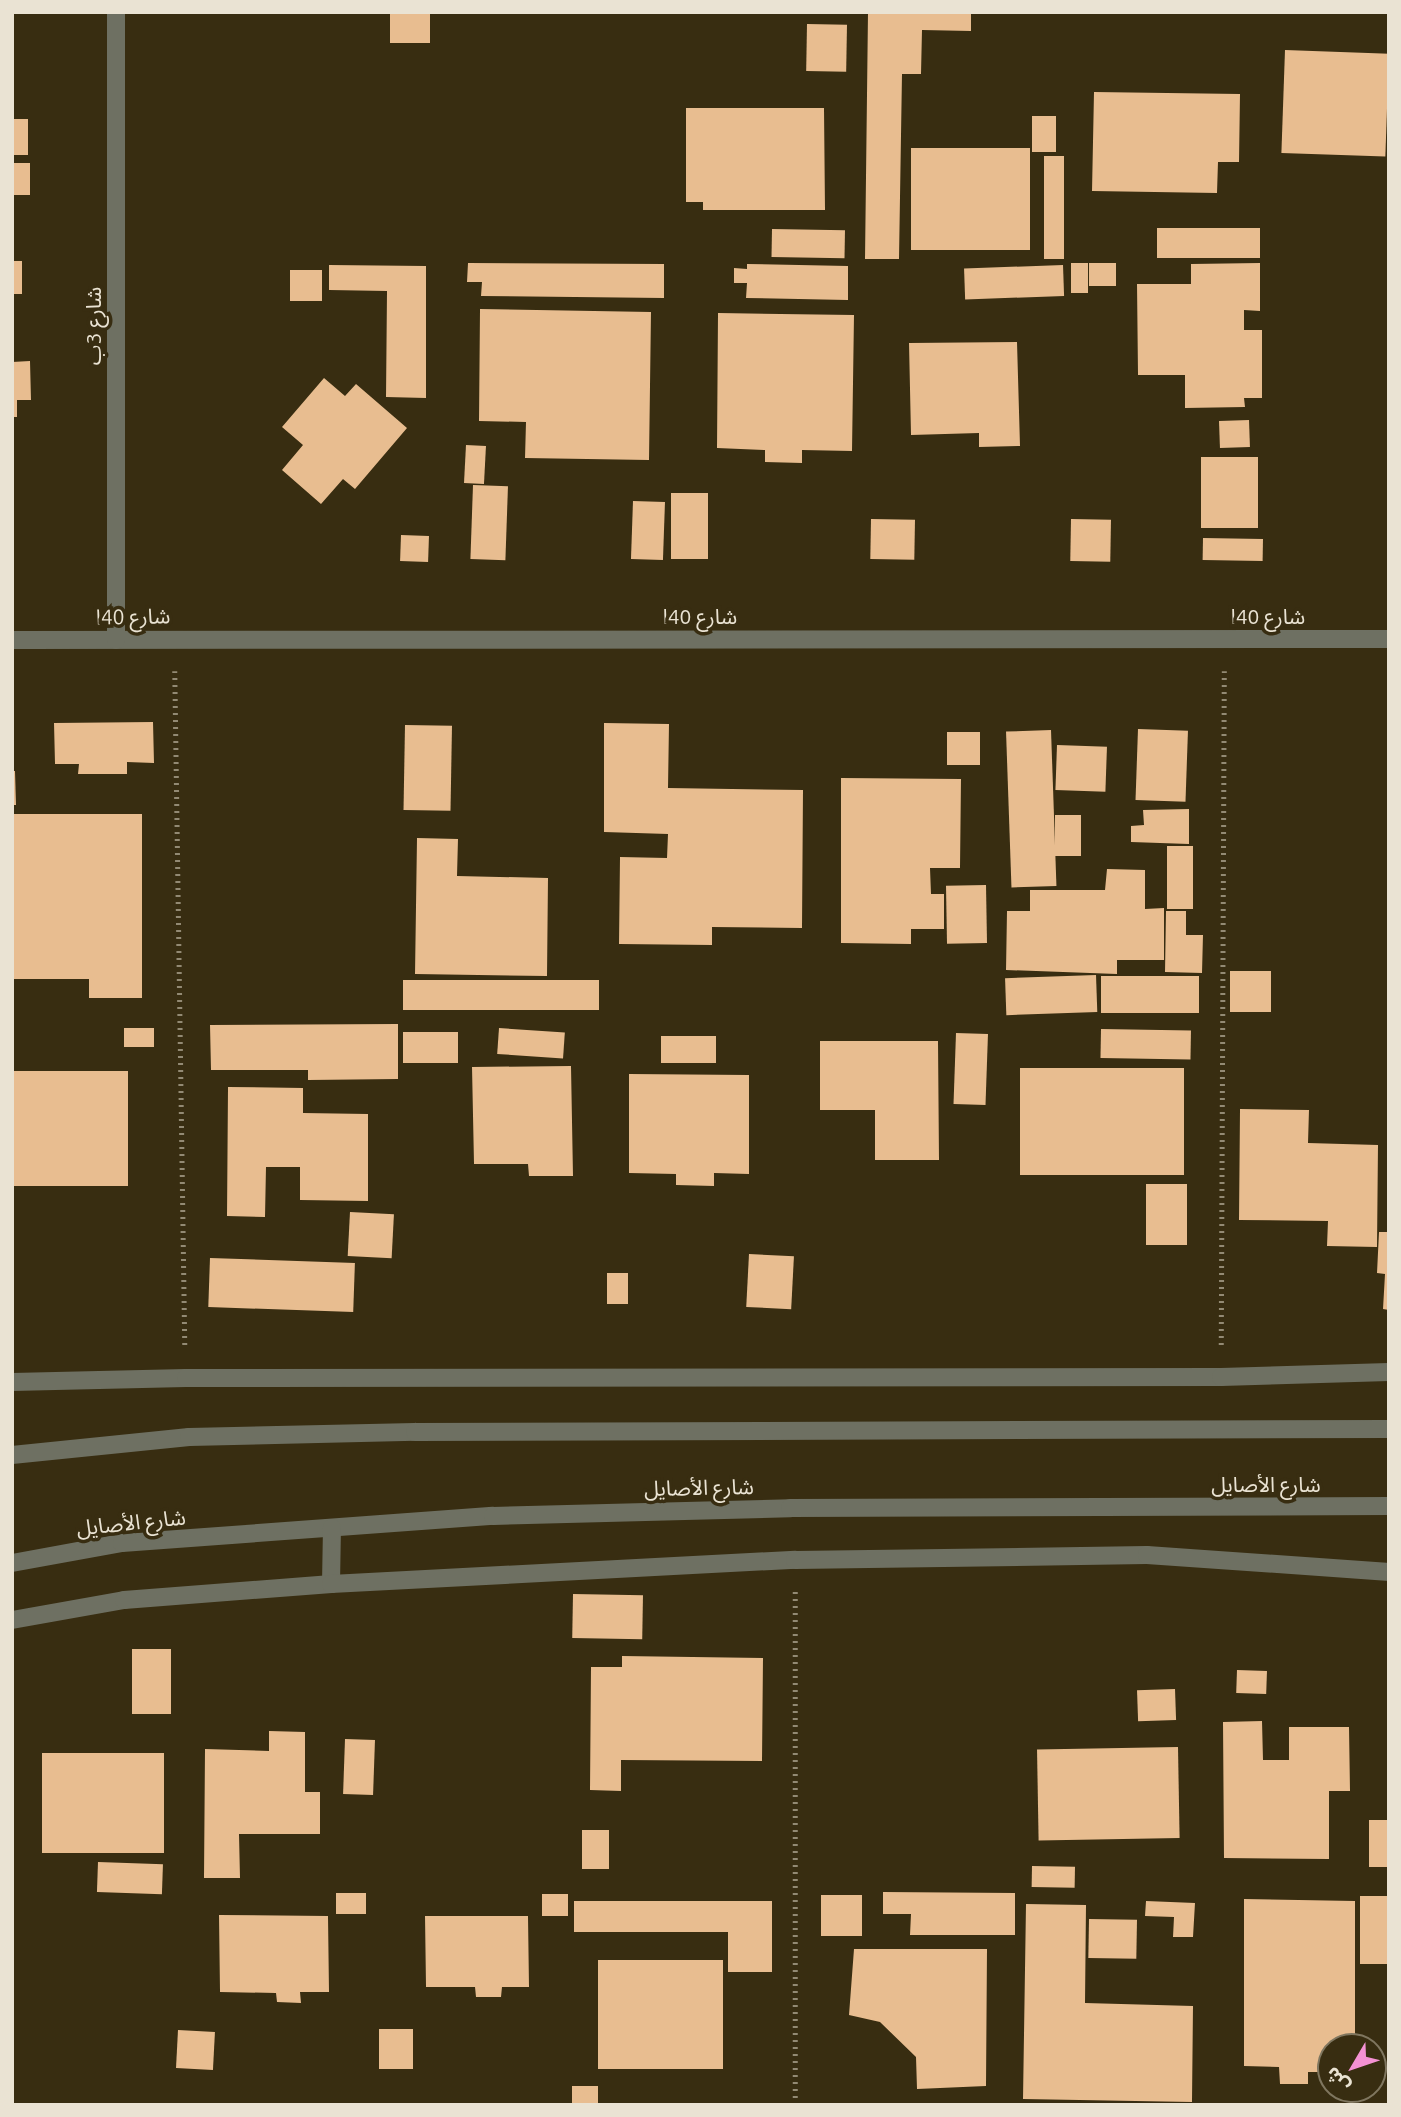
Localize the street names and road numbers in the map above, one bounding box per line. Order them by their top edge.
street label: شارع 3ب [80,287,106,365]
street label: شارع 40ا [96,603,170,629]
street label: شارع 40ا [663,603,737,629]
street label: شارع 40ا [1231,603,1305,629]
street label: شارع الأصايل [1211,1471,1321,1497]
street label: شارع الأصايل [644,1473,754,1501]
street label: شارع الأصايل [75,1504,187,1540]

